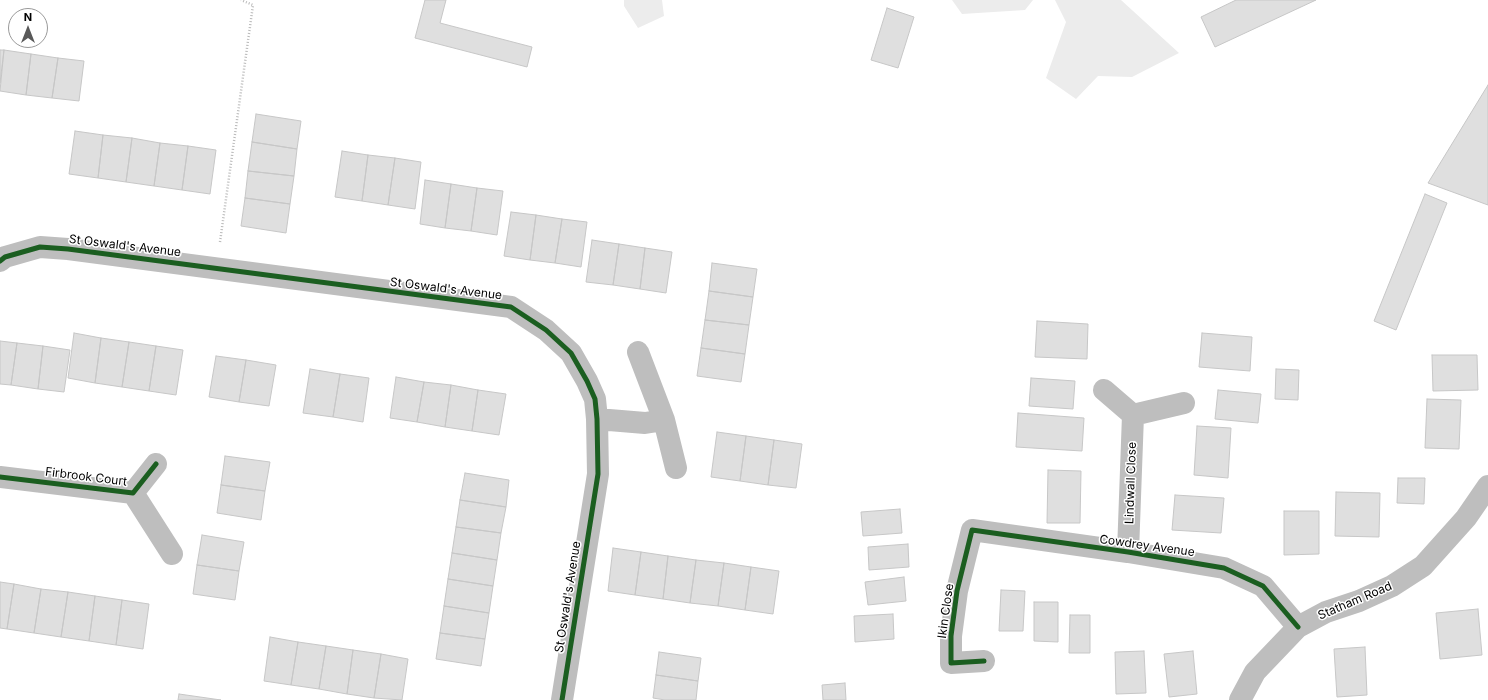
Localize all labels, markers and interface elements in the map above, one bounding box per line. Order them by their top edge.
north arrow [8,8,48,48]
text: N [24,10,32,24]
street label: St Oswald's Avenue [68,232,182,260]
street label: St Oswald's Avenue [389,275,503,303]
street label: Lindwall Close [1122,442,1140,524]
street label: Firbrook Court [44,465,128,489]
street label: Cowdrey Avenue [1098,532,1196,560]
street label: St Oswald's Avenue [552,540,584,654]
street label: Statham Road [1316,579,1394,623]
street label: Ikin Close [935,583,957,639]

